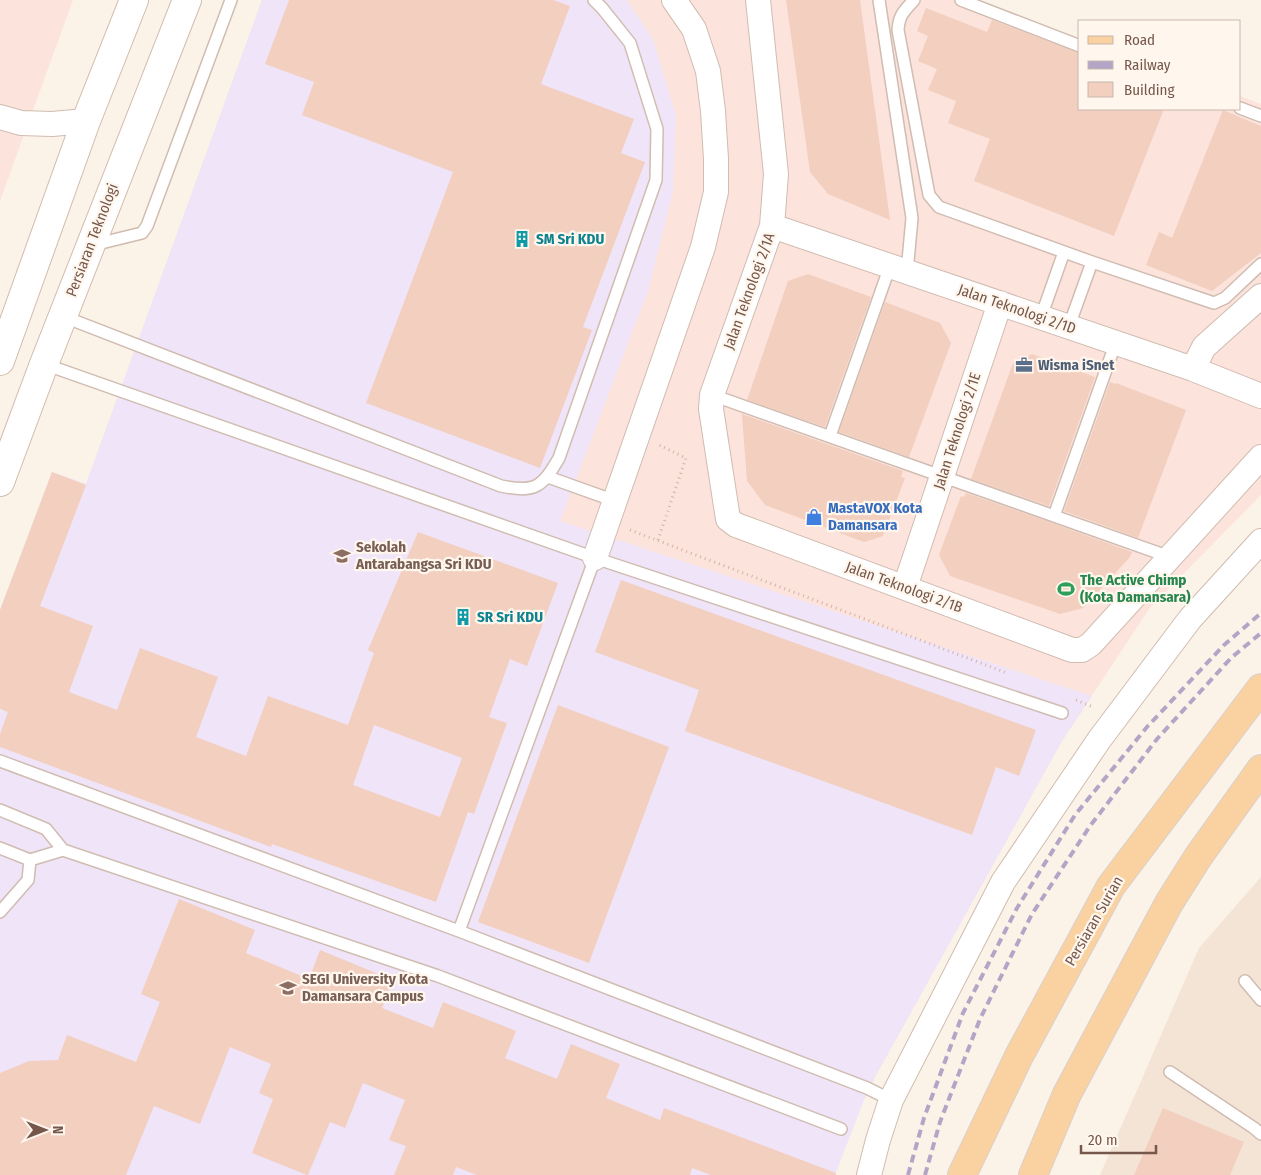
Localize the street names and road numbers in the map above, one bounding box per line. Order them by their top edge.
street label: Persiaran Teknologi [62,181,122,299]
street label: Jalan Teknologi 2/1A [720,230,779,352]
street label: Jalan Teknologi 2/1D [956,280,1078,338]
street label: Jalan Teknologi 2/1E [930,370,984,492]
street label: Jalan Teknologi 2/1B [843,557,965,617]
street label: Persiaran Surian [1061,873,1127,969]

